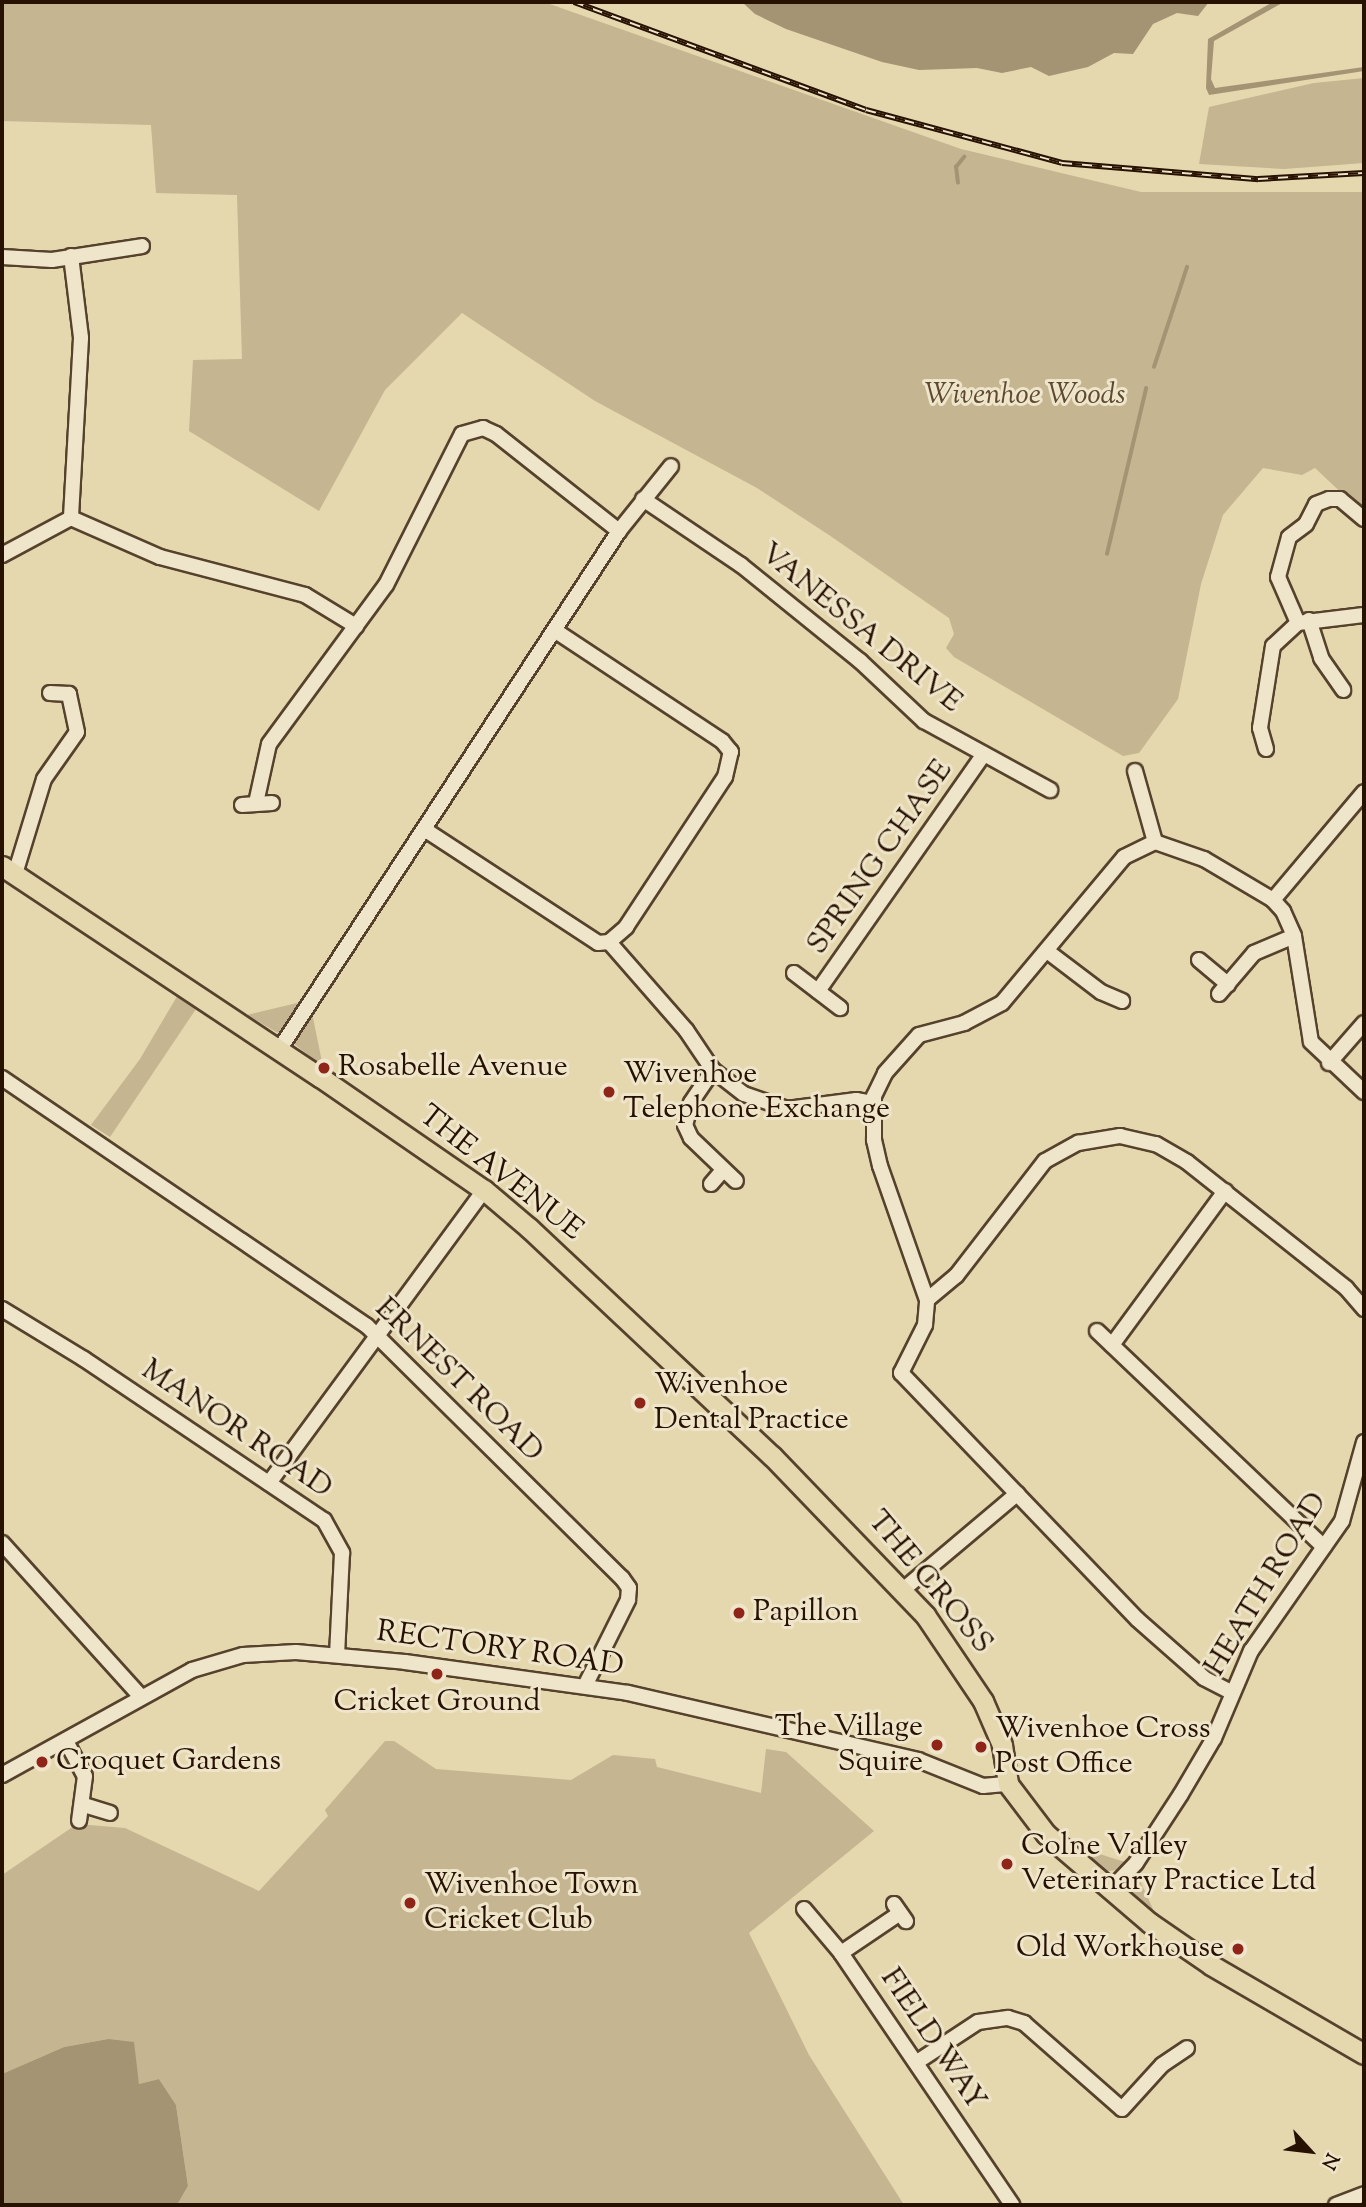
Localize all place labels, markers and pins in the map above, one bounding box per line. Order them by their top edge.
place label: Rosabelle Avenue [338,1050,568,1086]
place label: Wivenhoe Telephone Exchange [623,1057,890,1128]
marker: Rosabelle Avenue [316,1060,332,1076]
marker: Wivenhoe Telephone Exchange [601,1084,617,1100]
place label: Wivenhoe Dental Practice [654,1368,849,1438]
marker: Wivenhoe Dental Practice [632,1395,648,1411]
place label: Papillon [753,1595,859,1631]
marker: Papillon [731,1605,747,1621]
marker: Cricket Ground [429,1666,445,1682]
place label: Cricket Ground [334,1685,540,1721]
place label: The Village Squire [775,1710,923,1780]
place label: Wivenhoe Cross Post Office [995,1712,1211,1782]
marker: The Village Squire [929,1737,945,1753]
marker: Wivenhoe Cross Post Office [973,1739,989,1755]
place label: Croquet Gardens [56,1744,281,1780]
marker: Croquet Gardens [34,1754,50,1770]
place label: Colne Valley Veterinary Practice Ltd [1021,1829,1316,1899]
marker: Colne Valley Veterinary Practice Ltd [999,1856,1015,1872]
place label: Wivenhoe Town Cricket Club [424,1868,639,1938]
marker: Wivenhoe Town Cricket Club [402,1895,418,1911]
place label: Old Workhouse [1016,1931,1224,1967]
marker: Old Workhouse [1230,1941,1246,1957]

